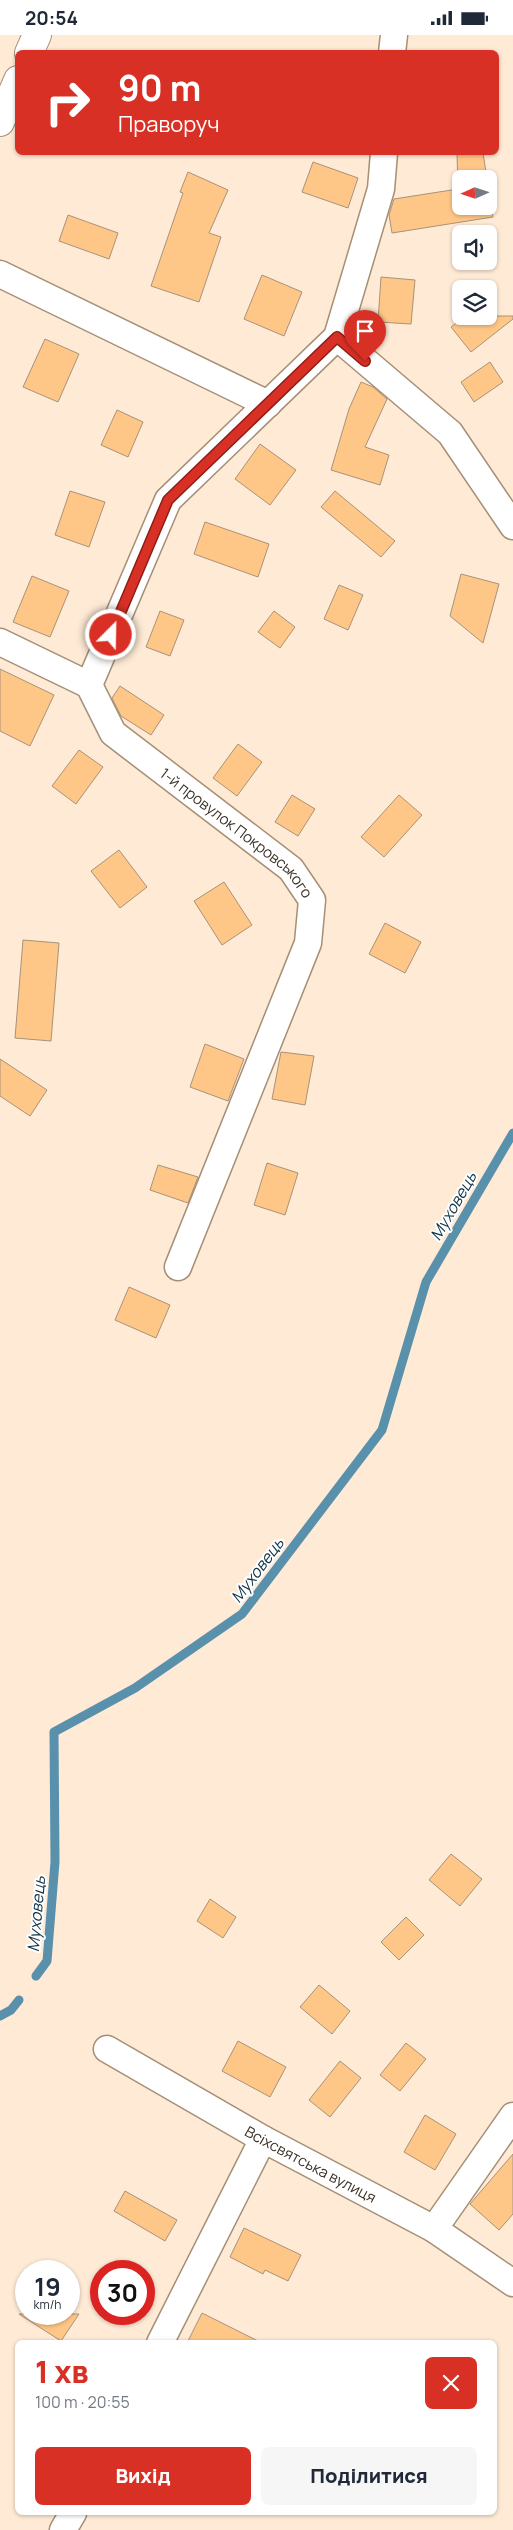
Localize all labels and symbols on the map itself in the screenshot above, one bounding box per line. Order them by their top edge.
north arrow [452,170,498,215]
pin [344,310,386,361]
position arrow [84,608,136,660]
street label: 1-й провулок Покровського [156,762,318,902]
water label: Муховець [425,1167,482,1244]
water label: Муховець [225,1533,289,1607]
water label: Муховець [22,1875,50,1953]
street label: Всіхсвятська вулиця [241,2120,380,2207]
speed limit sign: 30 [90,2260,155,2325]

